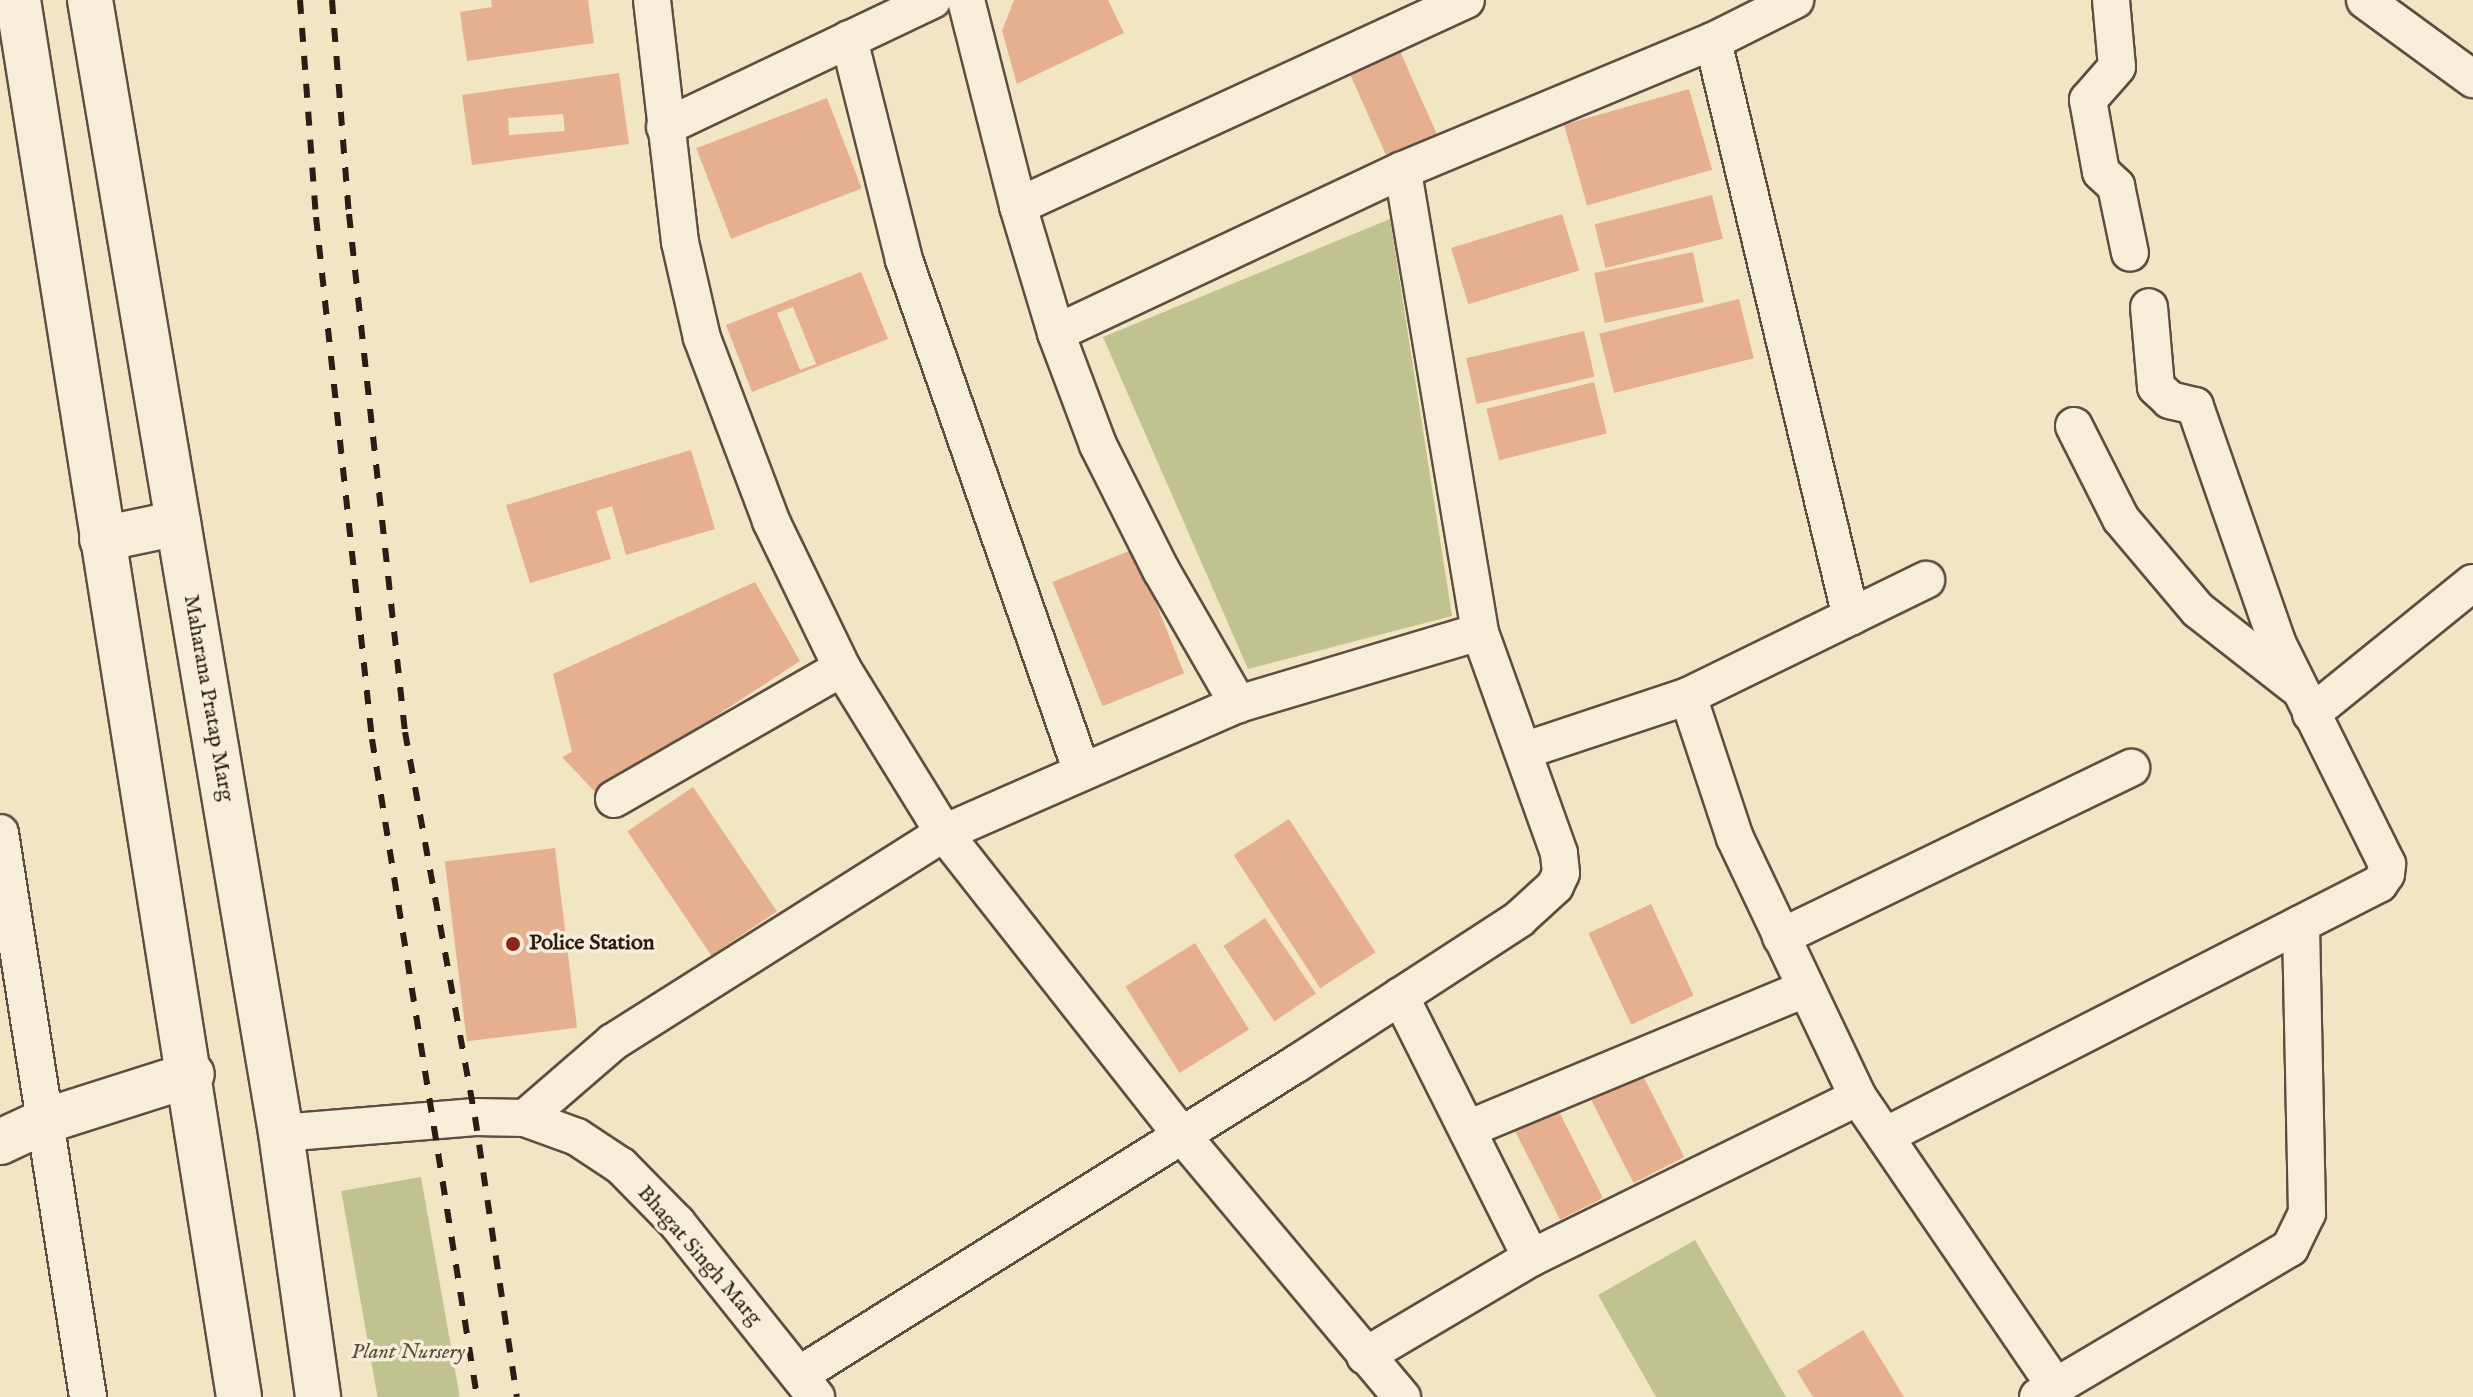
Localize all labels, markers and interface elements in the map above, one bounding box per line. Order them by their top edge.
street label: Maharana Pratap Marg [177,593,239,803]
place label: Police Station [529,931,654,957]
marker: Police Station [504,935,522,953]
street label: Bhagat Singh Marg [631,1181,767,1331]
park label: Plant Nursery [351,1340,465,1366]

